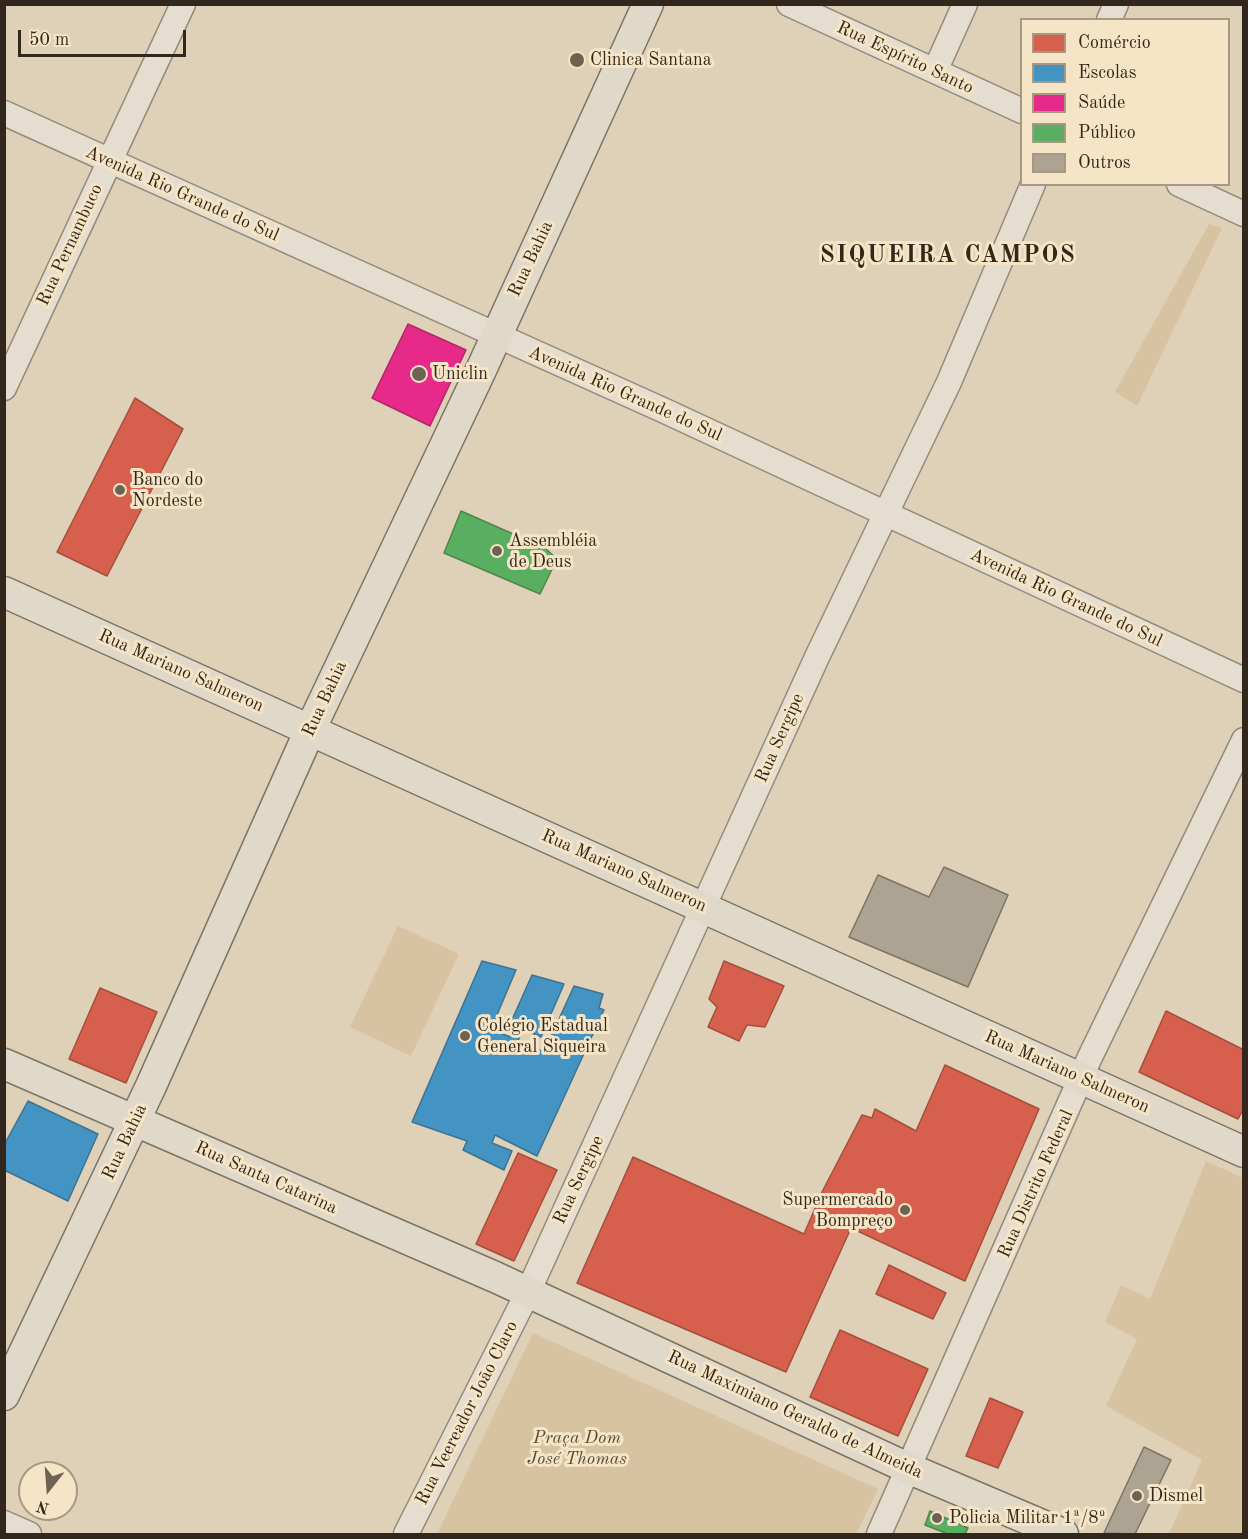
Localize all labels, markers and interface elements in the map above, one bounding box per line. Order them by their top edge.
street label: Rua Espírito Santo [833,17,977,99]
scale bar [21,18,189,56]
legend [1020,18,1230,186]
text: 50 m [29,31,69,49]
text: Comércio [1078,34,1151,52]
place label: Clinica Santana [590,49,712,71]
marker: Clinica Santana [568,51,586,69]
text: Escolas [1078,64,1137,82]
text: Saúde [1078,94,1125,112]
text: Público [1078,124,1136,142]
street label: Avenida Rio Grande do Sul [82,141,282,247]
text: Outros [1078,154,1131,172]
street label: Rua Pernambuco [32,181,108,309]
street label: Rua Bahia [504,218,558,300]
district label: SIQUEIRA CAMPOS [820,242,1076,270]
street label: Avenida Rio Grande do Sul [525,341,725,447]
place label: Uniclin [432,363,488,385]
marker: Uniclin [410,365,428,383]
place label: Banco do Nordeste [132,469,203,512]
marker: Banco do Nordeste [113,483,127,497]
place label: Assembléia de Deus [509,530,597,572]
marker: Assembléia de Deus [490,544,504,558]
street label: Avenida Rio Grande do Sul [966,544,1166,652]
street label: Rua Mariano Salmeron [95,625,267,717]
street label: Rua Bahia [298,658,352,740]
street label: Rua Sergipe [751,690,809,786]
street label: Rua Mariano Salmeron [538,825,710,917]
place label: Colégio Estadual General Siqueira [477,1015,608,1058]
street label: Rua Mariano Salmeron [981,1026,1153,1118]
marker: Colégio Estadual General Siqueira [458,1029,472,1043]
street label: Rua Bahia [98,1101,152,1183]
street label: Rua Distrito Federal [994,1107,1078,1261]
street label: Rua Sergipe [549,1132,609,1228]
street label: Rua Santa Catarina [192,1137,340,1219]
place label: Supermercado Bompreço [782,1189,893,1232]
marker: Supermercado Bompreço [898,1203,912,1217]
street label: Rua Veereador João Claro [411,1317,523,1509]
street label: Rua Maximiano Geraldo de Almeida [664,1346,926,1484]
park label: Praça Dom José Thomas [527,1427,627,1470]
north arrow [18,1461,78,1521]
place label: Dismel [1149,1485,1203,1507]
marker: Dismel [1130,1489,1144,1503]
text: N [35,1497,52,1516]
place label: Policia Militar 1ª/8º [949,1507,1106,1529]
marker: Policia Militar 1ª/8º [930,1511,944,1525]

